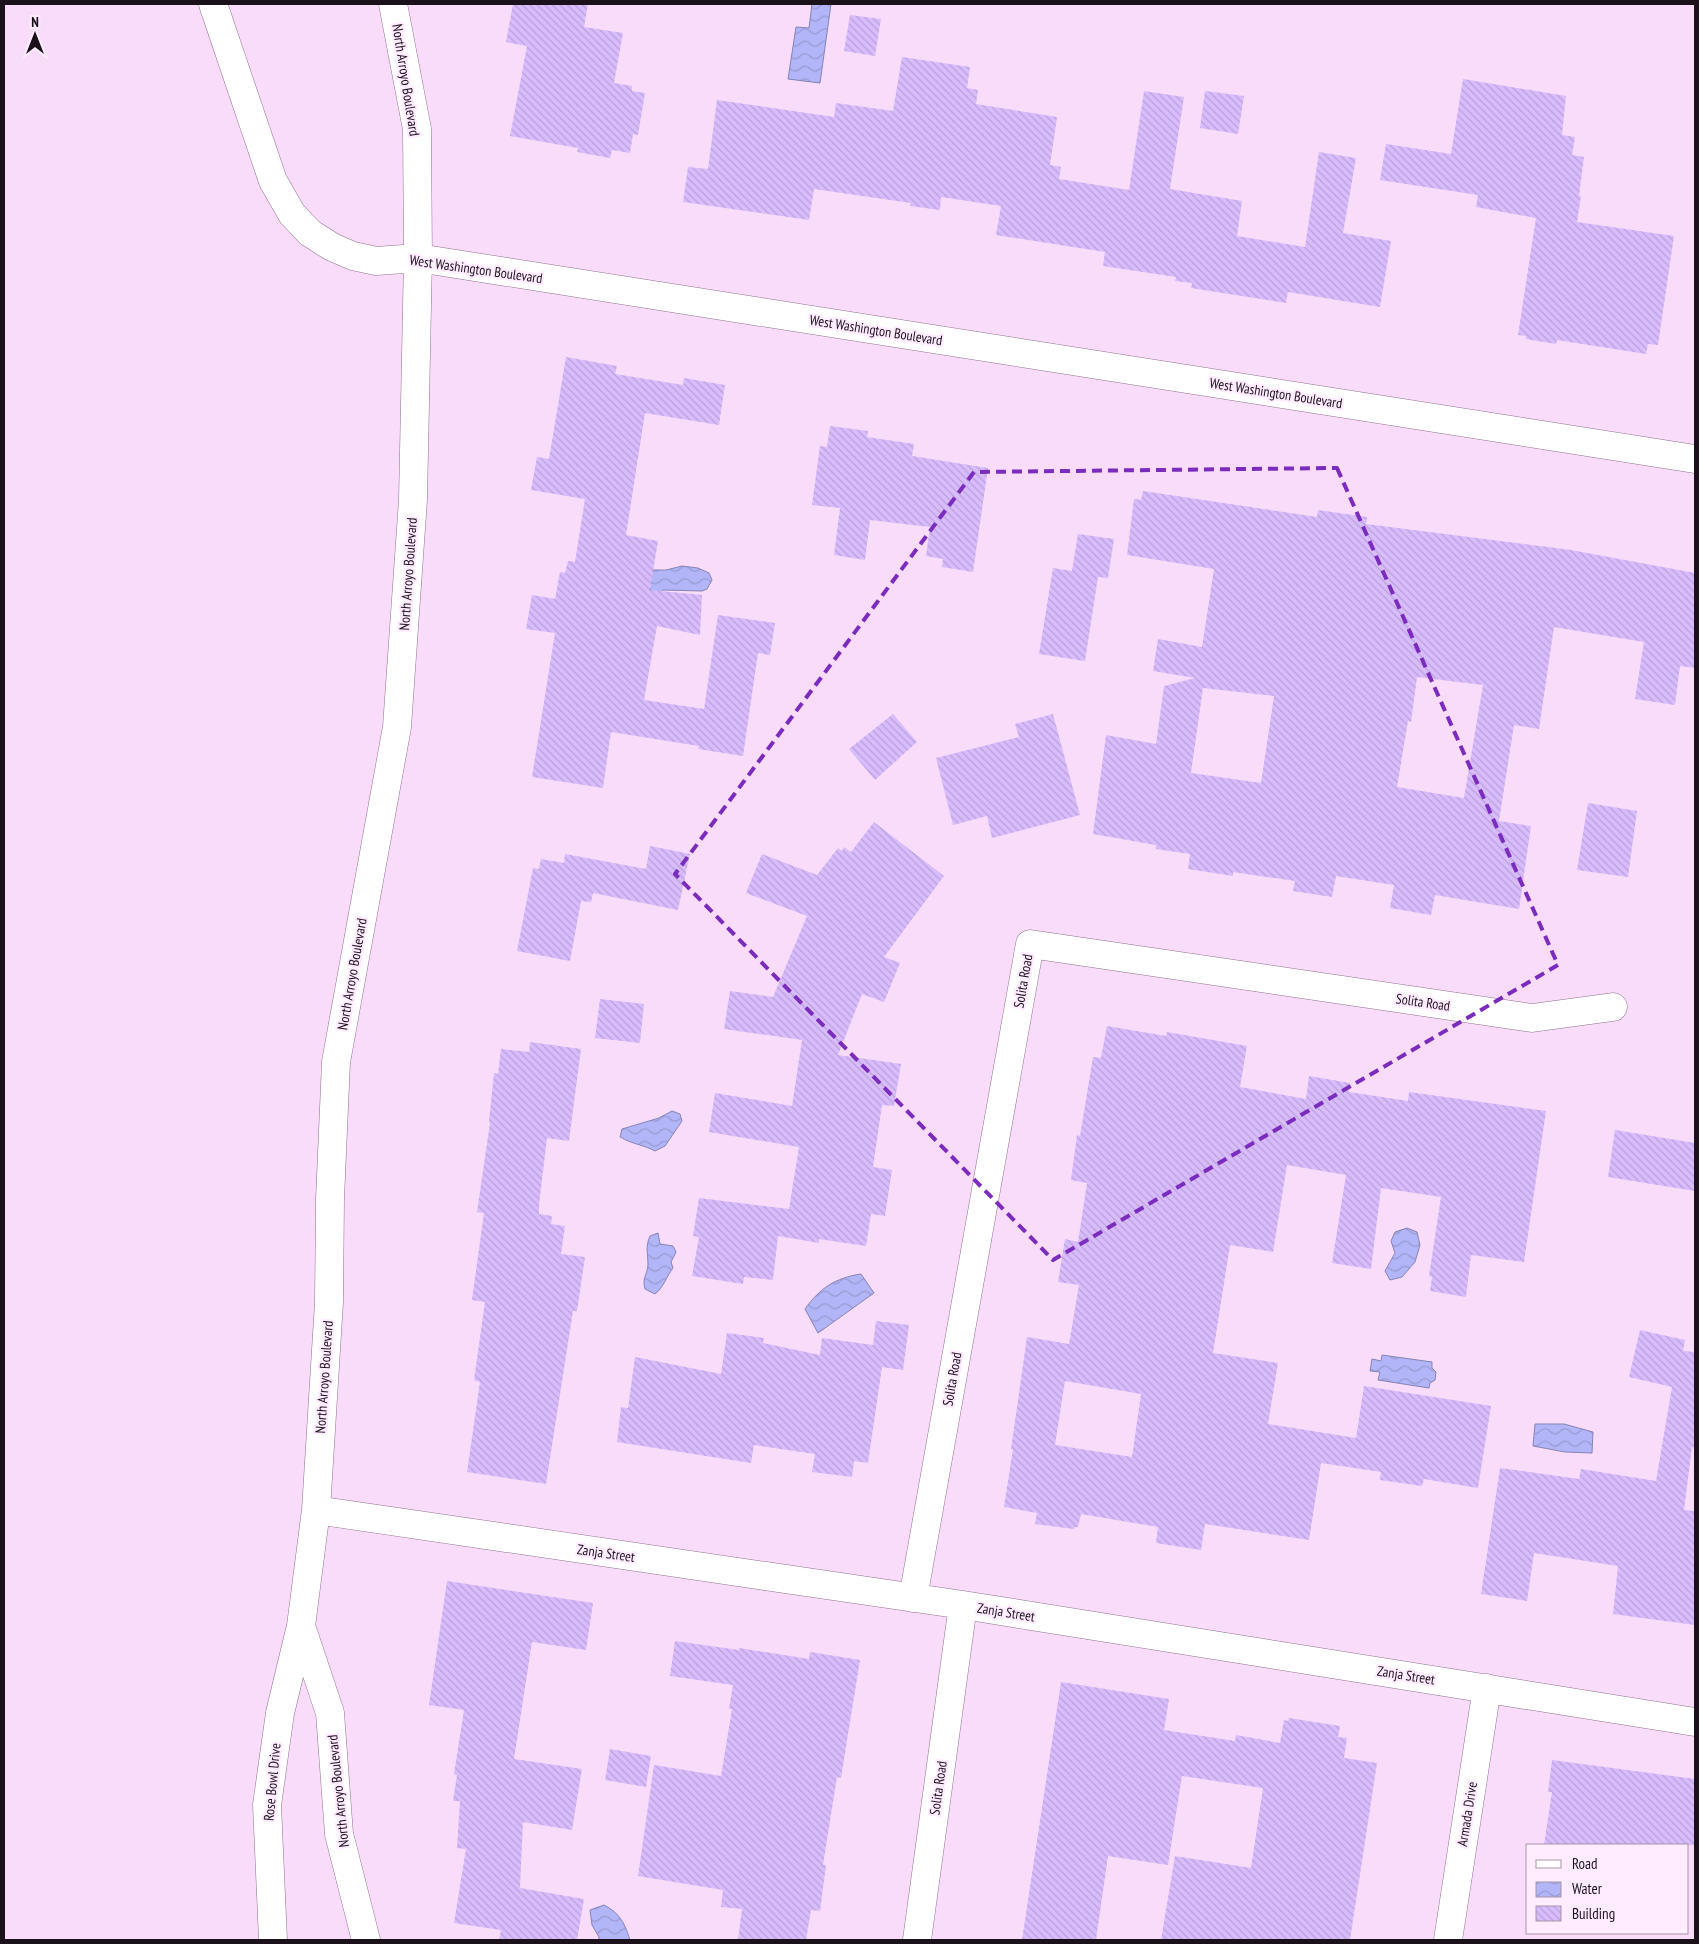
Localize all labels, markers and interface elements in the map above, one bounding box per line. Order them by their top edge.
north arrow [10,10,60,60]
text: N [31,13,39,31]
street label: North Arroyo Boulevard [388,23,424,137]
street label: West Washington Boulevard [408,251,544,287]
street label: West Washington Boulevard [808,311,944,349]
street label: West Washington Boulevard [1208,374,1344,412]
street label: North Arroyo Boulevard [395,517,421,631]
street label: North Arroyo Boulevard [333,917,371,1031]
street label: Solita Road [1009,953,1037,1009]
street label: Solita Road [1395,989,1451,1015]
street label: North Arroyo Boulevard [311,1320,337,1434]
street label: Solita Road [938,1351,966,1407]
street label: Zanja Street [576,1540,636,1566]
street label: Zanja Street [976,1599,1036,1625]
street label: Zanja Street [1376,1662,1436,1688]
street label: North Arroyo Boulevard [323,1734,353,1848]
street label: Rose Bowl Drive [260,1742,284,1822]
street label: Solita Road [925,1760,951,1816]
street label: Armada Drive [1453,1780,1481,1848]
legend [1526,1844,1689,1934]
text: Road [1572,1854,1598,1873]
text: Water [1572,1879,1603,1898]
text: Building [1572,1904,1615,1923]

